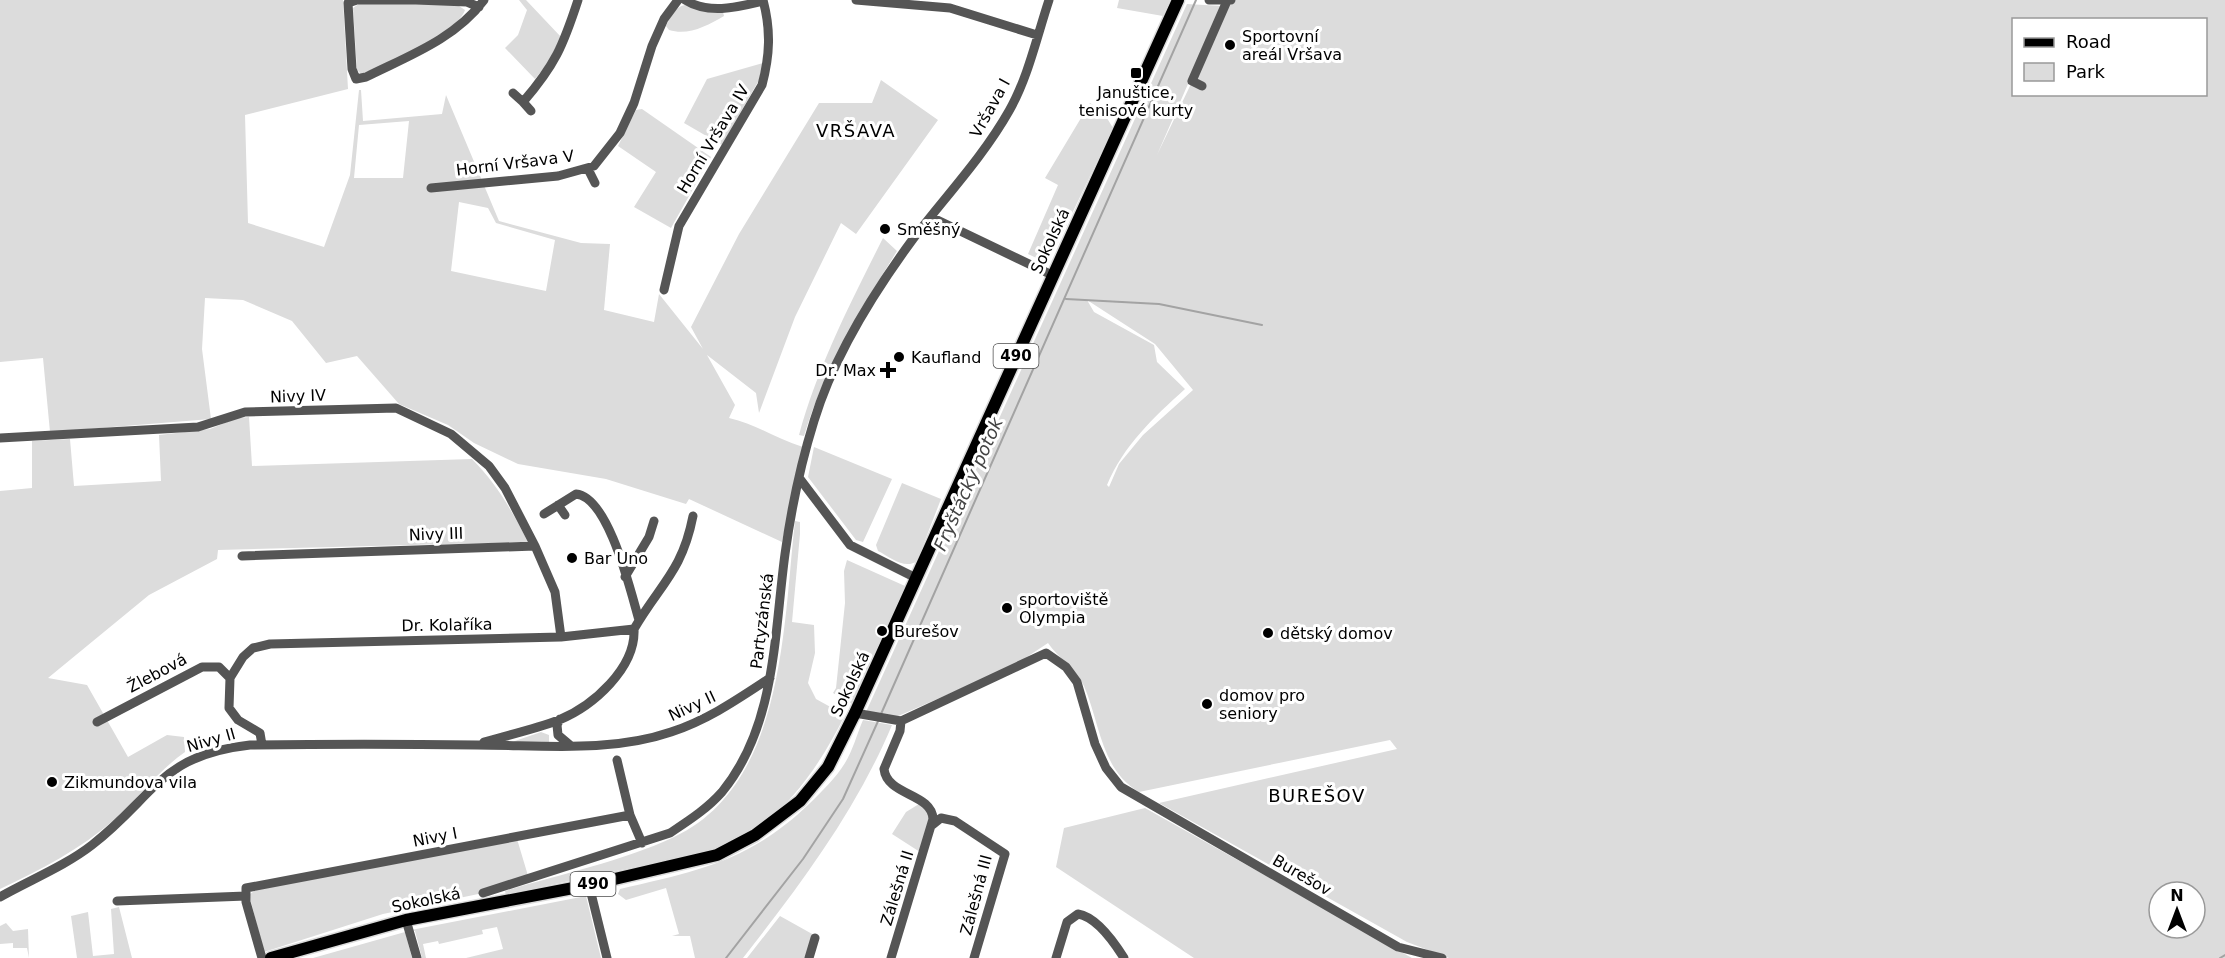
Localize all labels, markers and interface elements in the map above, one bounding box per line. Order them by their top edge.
legend [2012,18,2207,96]
place label: Sportovní areál Vršava [1242,27,1342,64]
text: Road [2066,31,2111,52]
marker: Sportovní areál Vršava [1223,38,1237,52]
text: Park [2066,61,2105,82]
marker: Januštice, tenisové kurty [1129,66,1143,80]
street label: Vršava I [966,75,1014,141]
street label: Horní Vršava IV [673,81,753,197]
place label: Januštice, tenisové kurty [1079,83,1193,120]
district label: VRŠAVA [816,120,896,141]
street label: Horní Vršava V [455,146,575,180]
street label: Sokolská [1027,205,1073,277]
place label: Směšný [897,220,961,239]
marker: Směšný [878,222,892,236]
road number: 490 [994,344,1038,368]
place label: Kaufland [911,348,981,367]
marker: Kaufland [892,350,906,364]
place label: Dr. Max [815,361,876,380]
marker: Dr. Max [881,363,895,377]
street label: Nivy IV [270,386,326,406]
water label: Fryštácký potok [929,413,1007,554]
street label: Nivy III [408,524,464,544]
place label: Bar Uno [584,549,648,568]
marker: Bar Uno [565,551,579,565]
street label: Partyzánská [747,572,777,670]
place label: sportoviště Olympia [1019,590,1108,627]
marker: sportoviště Olympia [1000,601,1014,615]
street label: Dr. Kolaříka [401,615,493,635]
place label: Burešov [894,622,959,641]
marker: Burešov [875,624,889,638]
place label: dětský domov [1280,624,1393,643]
marker: dětský domov [1261,626,1275,640]
street label: Sokolská [827,648,873,720]
street label: Žlebová [124,649,190,697]
place label: domov pro seniory [1219,686,1305,723]
street label: Nivy II [665,687,719,725]
marker: domov pro seniory [1200,697,1214,711]
street label: Nivy II [184,724,238,756]
place label: Zikmundova vila [64,773,197,792]
marker: Zikmundova vila [45,775,59,789]
district label: BUREŠOV [1268,785,1366,806]
street label: Nivy I [411,823,459,851]
street label: Zálešná II [877,848,917,928]
street label: Burešov [1269,851,1335,899]
street label: Zálešná III [956,853,996,937]
road number: 490 [570,872,616,896]
north arrow [2147,880,2207,940]
street label: Sokolská [390,883,462,917]
text: N [2170,886,2184,905]

